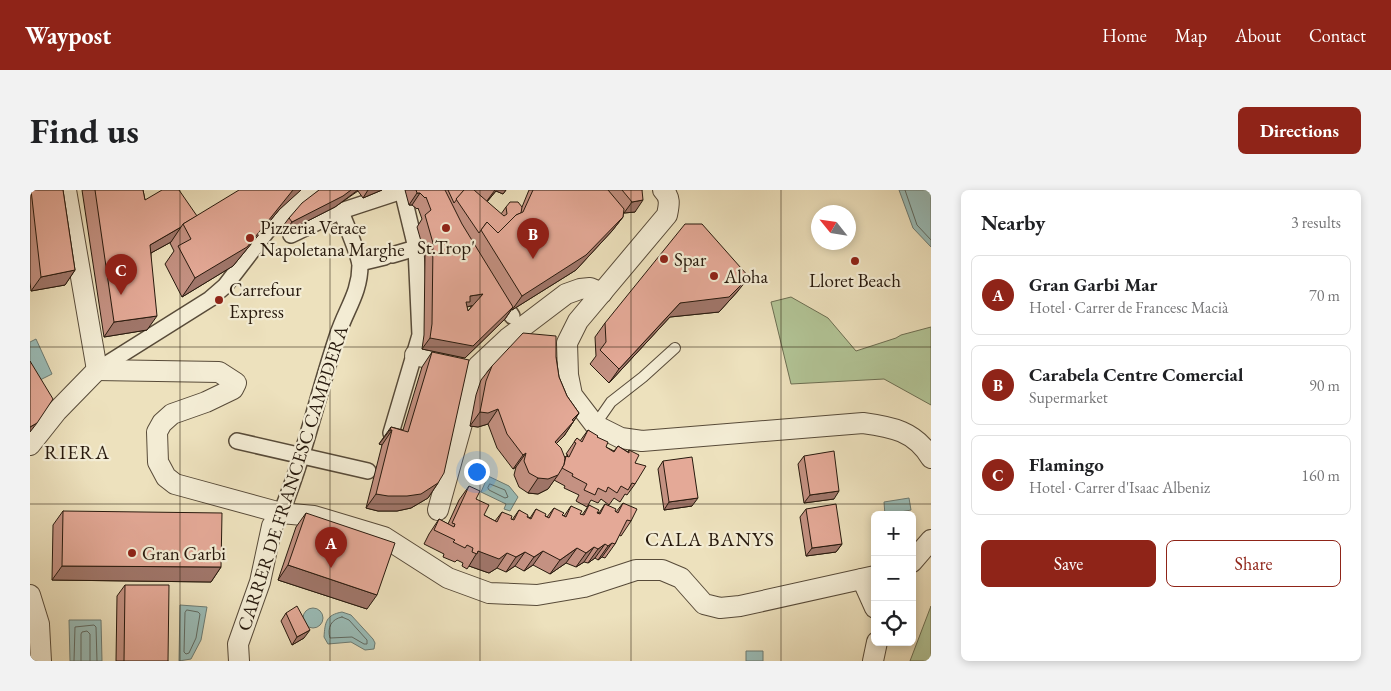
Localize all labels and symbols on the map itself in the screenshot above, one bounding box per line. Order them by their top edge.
north arrow [811,205,856,250]
place label: Pizzeria Verace Napoletana Marghe [260,215,405,262]
pin: B [517,218,549,259]
marker: St.Trop' [440,222,452,234]
marker: Pizzeria Verace Napoletana Marghe [244,232,256,244]
place label: St.Trop' [417,235,475,260]
place label: Spar [674,247,707,272]
marker: Spar [658,253,670,265]
pin: C [105,254,137,295]
marker: Lloret Beach [849,255,861,267]
place label: Aloha [723,264,769,289]
place label: Lloret Beach [809,268,901,293]
marker: Aloha [708,270,720,282]
place label: Carrefour Express [229,277,302,324]
marker: Carrefour Express [213,294,225,306]
street label: CARRER DE FRANCESC CAMPDERA [232,322,352,634]
district label: RIERA [44,439,110,465]
your location [464,459,490,485]
district label: CALA BANYS [645,526,775,552]
pin: A [315,527,347,568]
place label: Gran Garbi [142,541,226,566]
marker: Gran Garbi [126,547,138,559]

